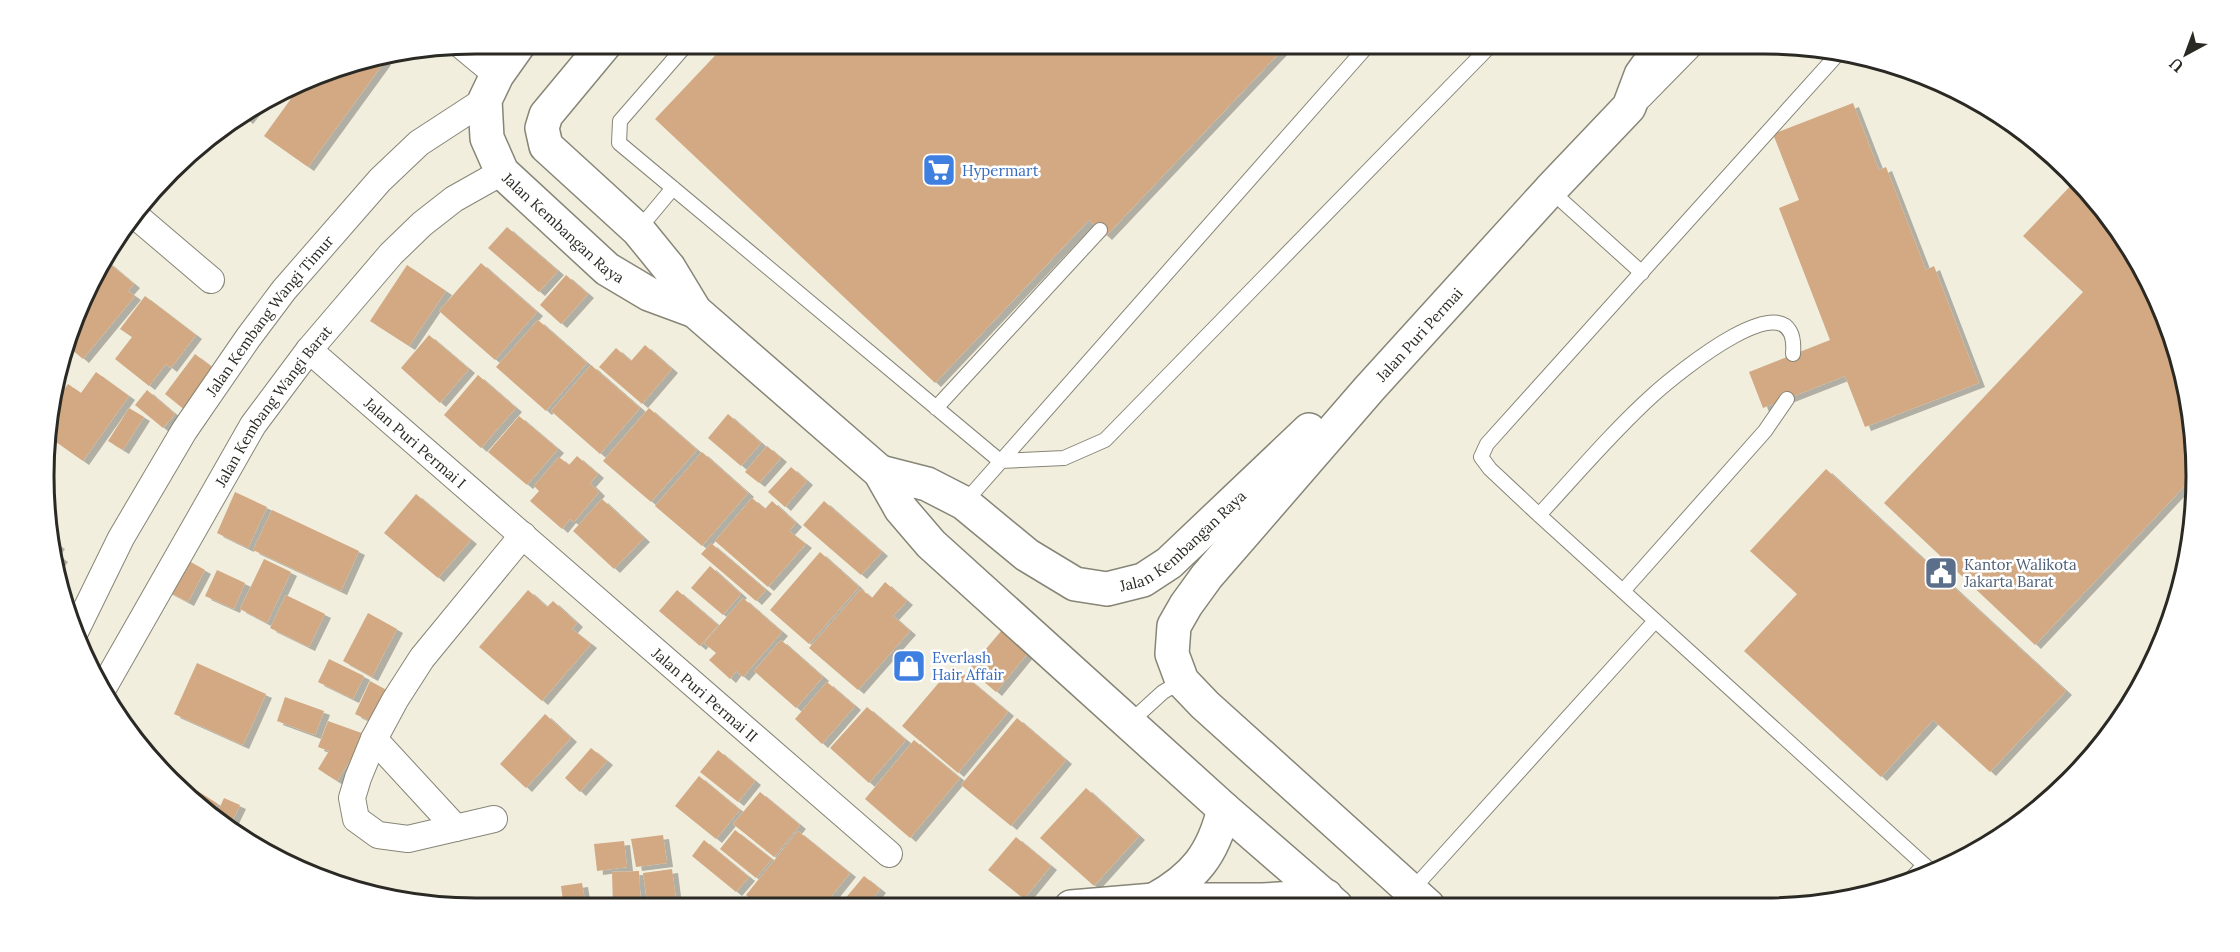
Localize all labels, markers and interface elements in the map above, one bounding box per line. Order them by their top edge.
north arrow [2156,24,2216,84]
text: U [2165,54,2187,77]
supermarket icon: Hypermart [921,152,957,188]
place label: Hypermart [962,161,1039,180]
street label: Jalan Kembangan Raya [498,167,628,287]
street label: Jalan Kembang Wangi Timur [201,231,338,400]
street label: Jalan Puri Permai [1371,283,1466,385]
street label: Jalan Kembang Wangi Barat [210,321,336,491]
street label: Jalan Puri Permai I [360,392,470,492]
street label: Jalan Kembangan Raya [1117,486,1250,595]
public building icon: Kantor Walikota Jakarta Barat [1923,555,1959,591]
place label: Kantor Walikota Jakarta Barat [1963,555,2077,591]
street label: Jalan Puri Permai II [648,643,762,745]
shop icon: Everlash Hair Affair [891,648,927,684]
place label: Everlash Hair Affair [932,648,1005,684]

